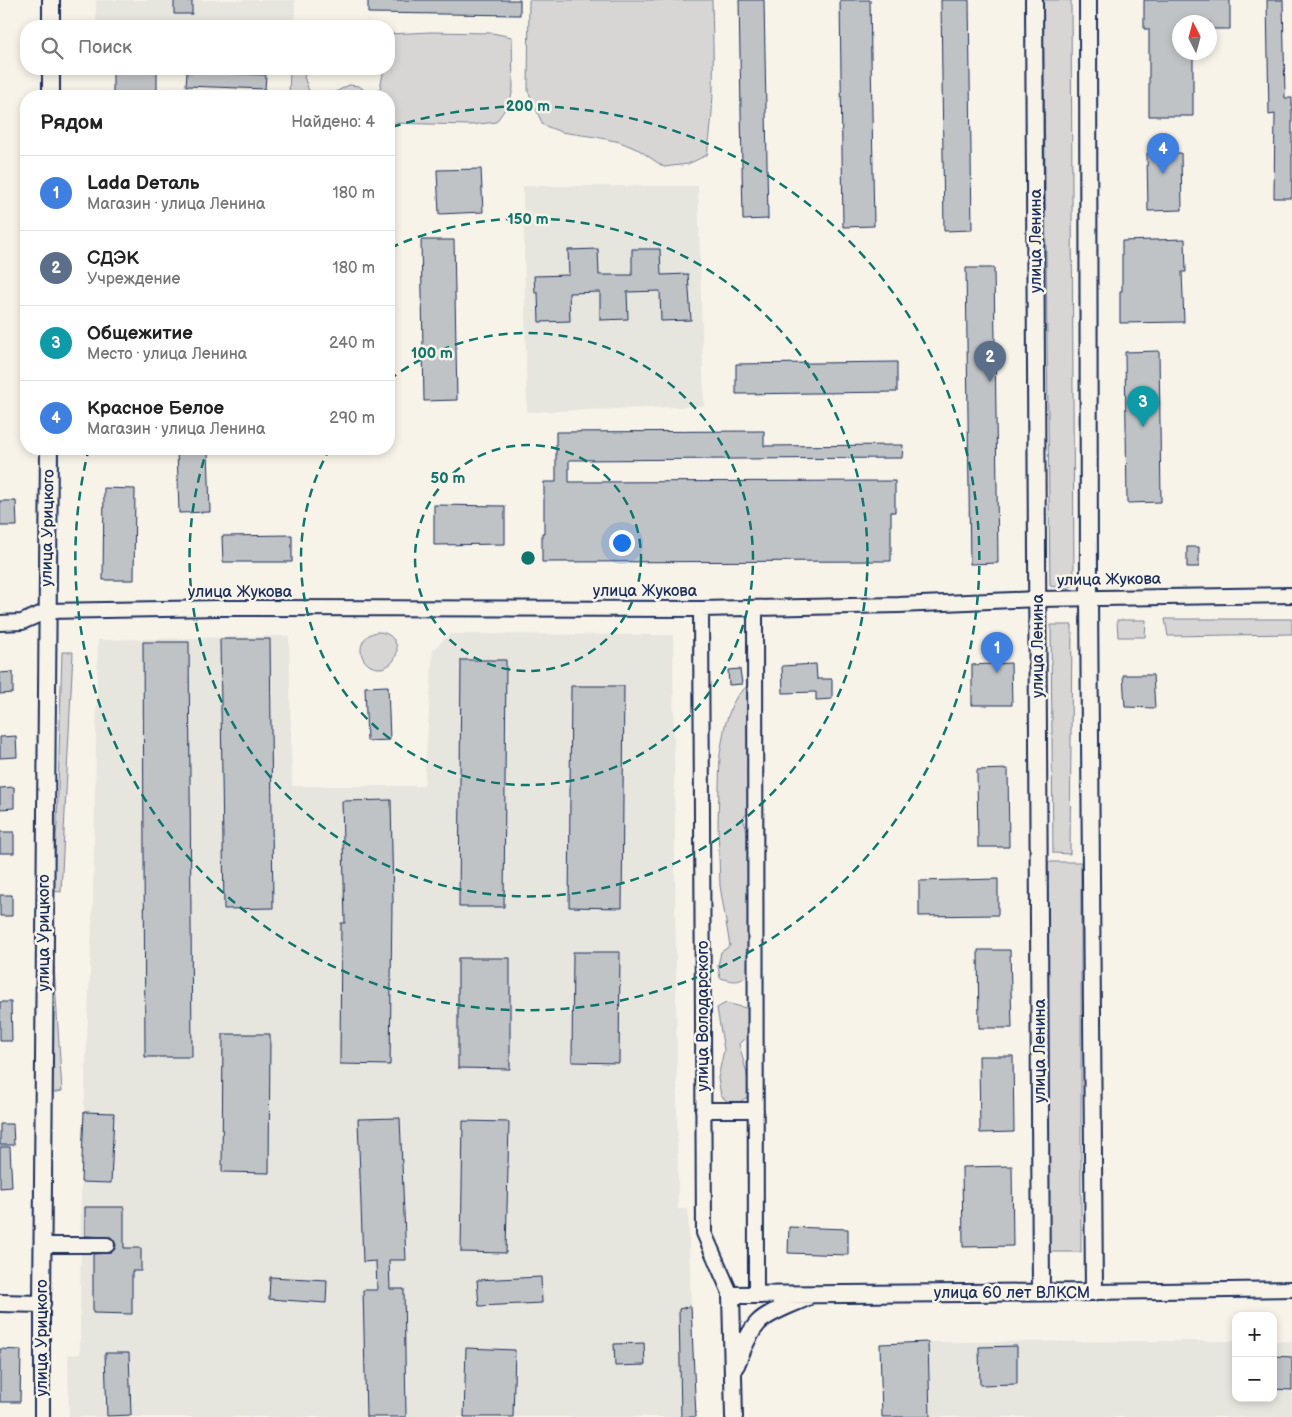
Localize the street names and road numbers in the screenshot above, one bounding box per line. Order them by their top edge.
street label: улица Ленина [1027,188,1046,293]
street label: улица Урицкого [37,469,59,587]
street label: улица Жукова [1057,570,1162,590]
street label: улица Жукова [593,582,698,601]
street label: улица Жукова [188,583,293,602]
street label: улица Ленина [1029,593,1048,698]
street label: улица Урицкого [35,874,54,992]
street label: улица Володарского [694,941,713,1091]
street label: улица Ленина [1031,998,1050,1103]
street label: улица Урицкого [33,1279,52,1397]
street label: улица 60 лет ВЛКСМ [934,1284,1090,1303]

